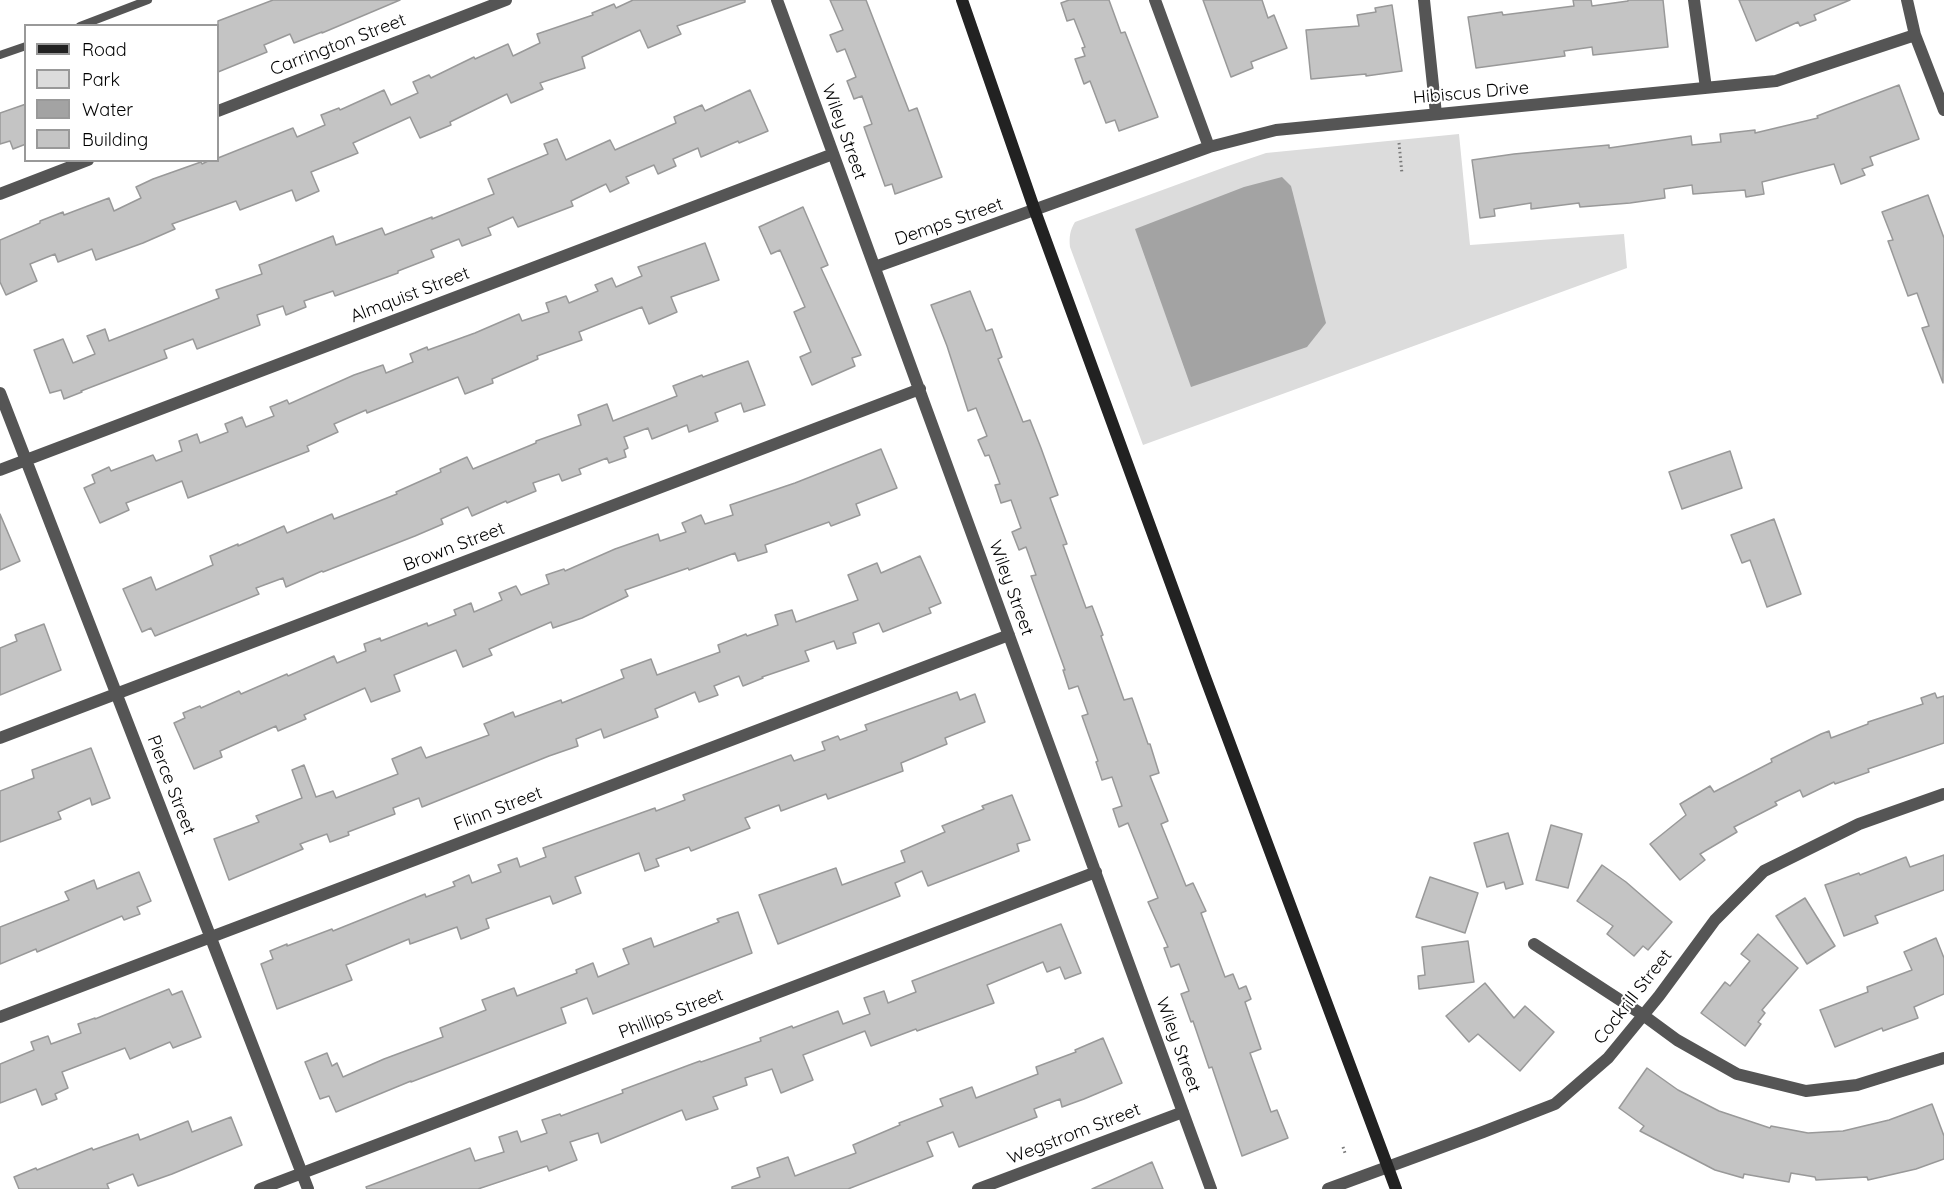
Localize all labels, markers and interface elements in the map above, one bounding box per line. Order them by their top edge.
street label: Carrington Street [267,9,409,81]
legend [24,24,219,162]
text: Road [82,38,127,61]
text: Park [82,68,120,91]
street label: Hibiscus Drive [1412,77,1530,109]
street label: Wiley Street [817,82,871,182]
text: Water [82,98,133,121]
text: Building [82,128,148,151]
street label: Demps Street [892,193,1006,251]
street label: Almquist Street [347,262,473,328]
street label: Brown Street [400,518,508,576]
street label: Wiley Street [984,538,1038,638]
street label: Pierce Street [142,732,200,838]
street label: Flinn Street [451,782,545,836]
street label: Cockrill Street [1589,945,1677,1049]
street label: Phillips Street [616,984,726,1044]
street label: Wiley Street [1151,995,1205,1095]
street label: Wegstrom Street [1004,1099,1144,1169]

